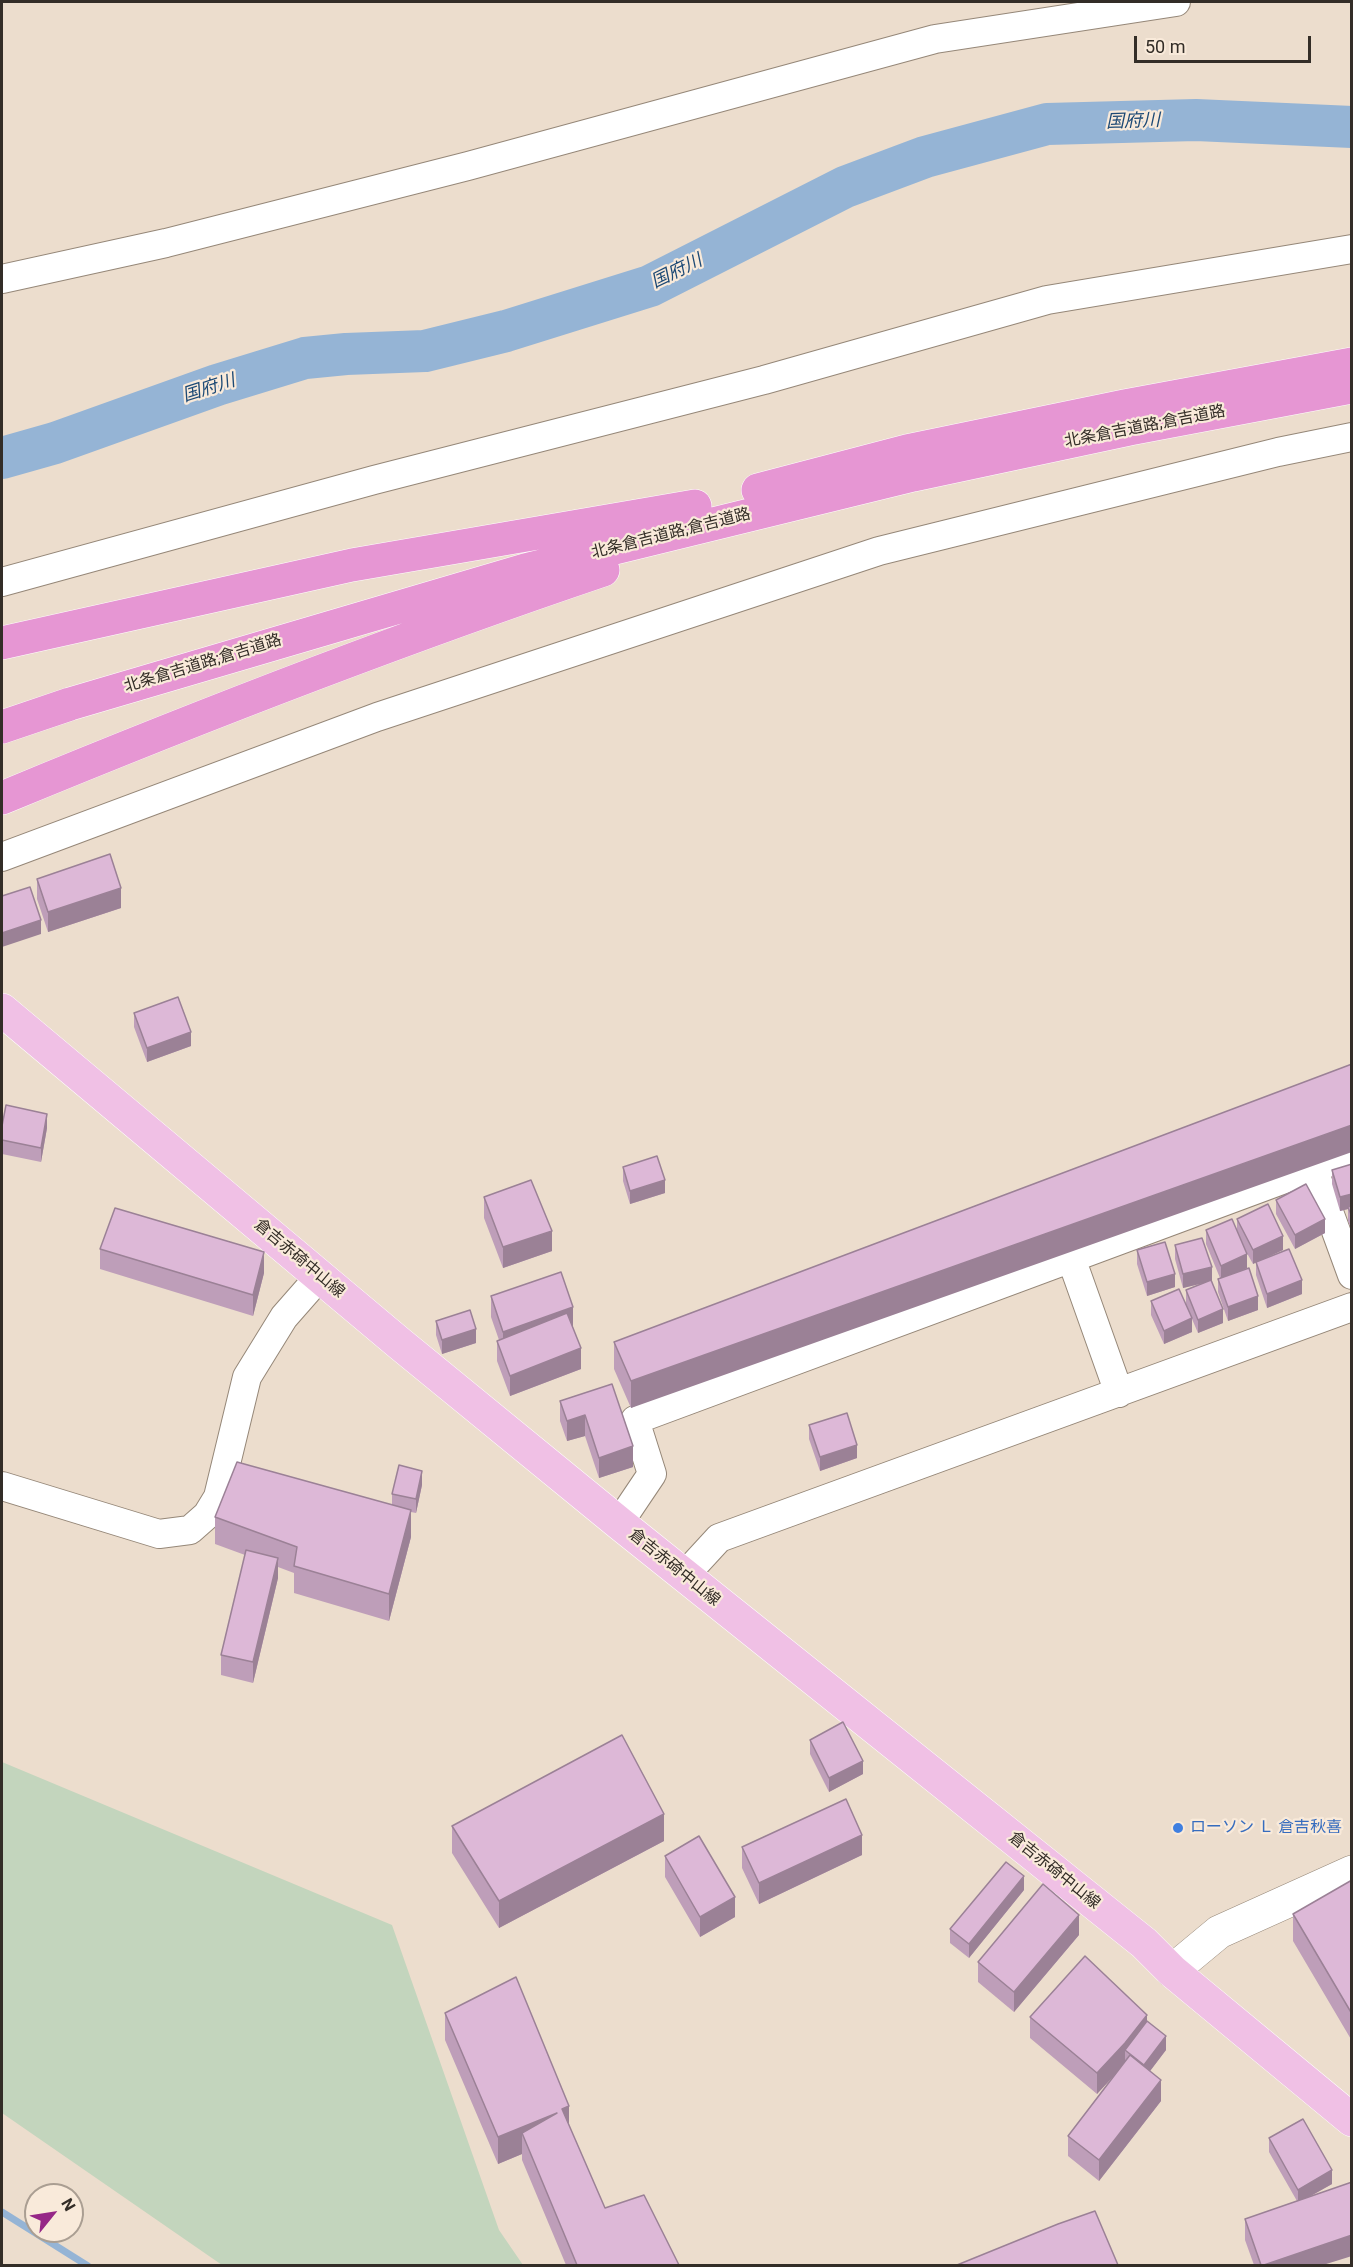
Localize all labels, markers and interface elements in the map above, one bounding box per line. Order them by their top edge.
scale bar [1137,24,1314,62]
text: 50 m [1145,36,1185,57]
water label: 国府川 [1106,110,1160,134]
water label: 国府川 [648,250,706,294]
water label: 国府川 [180,370,238,408]
street label: 北条倉吉道路;倉吉道路 [1063,402,1227,452]
street label: 北条倉吉道路;倉吉道路 [589,505,753,563]
street label: 北条倉吉道路;倉吉道路 [122,631,284,697]
street label: 倉吉赤碕中山線 [250,1216,348,1302]
street label: 倉吉赤碕中山線 [624,1525,724,1611]
place label: ローソン Ｌ 倉吉秋喜 [1190,1818,1342,1838]
marker: ローソン Ｌ 倉吉秋喜 [1171,1821,1185,1835]
street label: 倉吉赤碕中山線 [1004,1828,1104,1914]
north arrow [24,2183,84,2243]
text: N [57,2195,79,2214]

